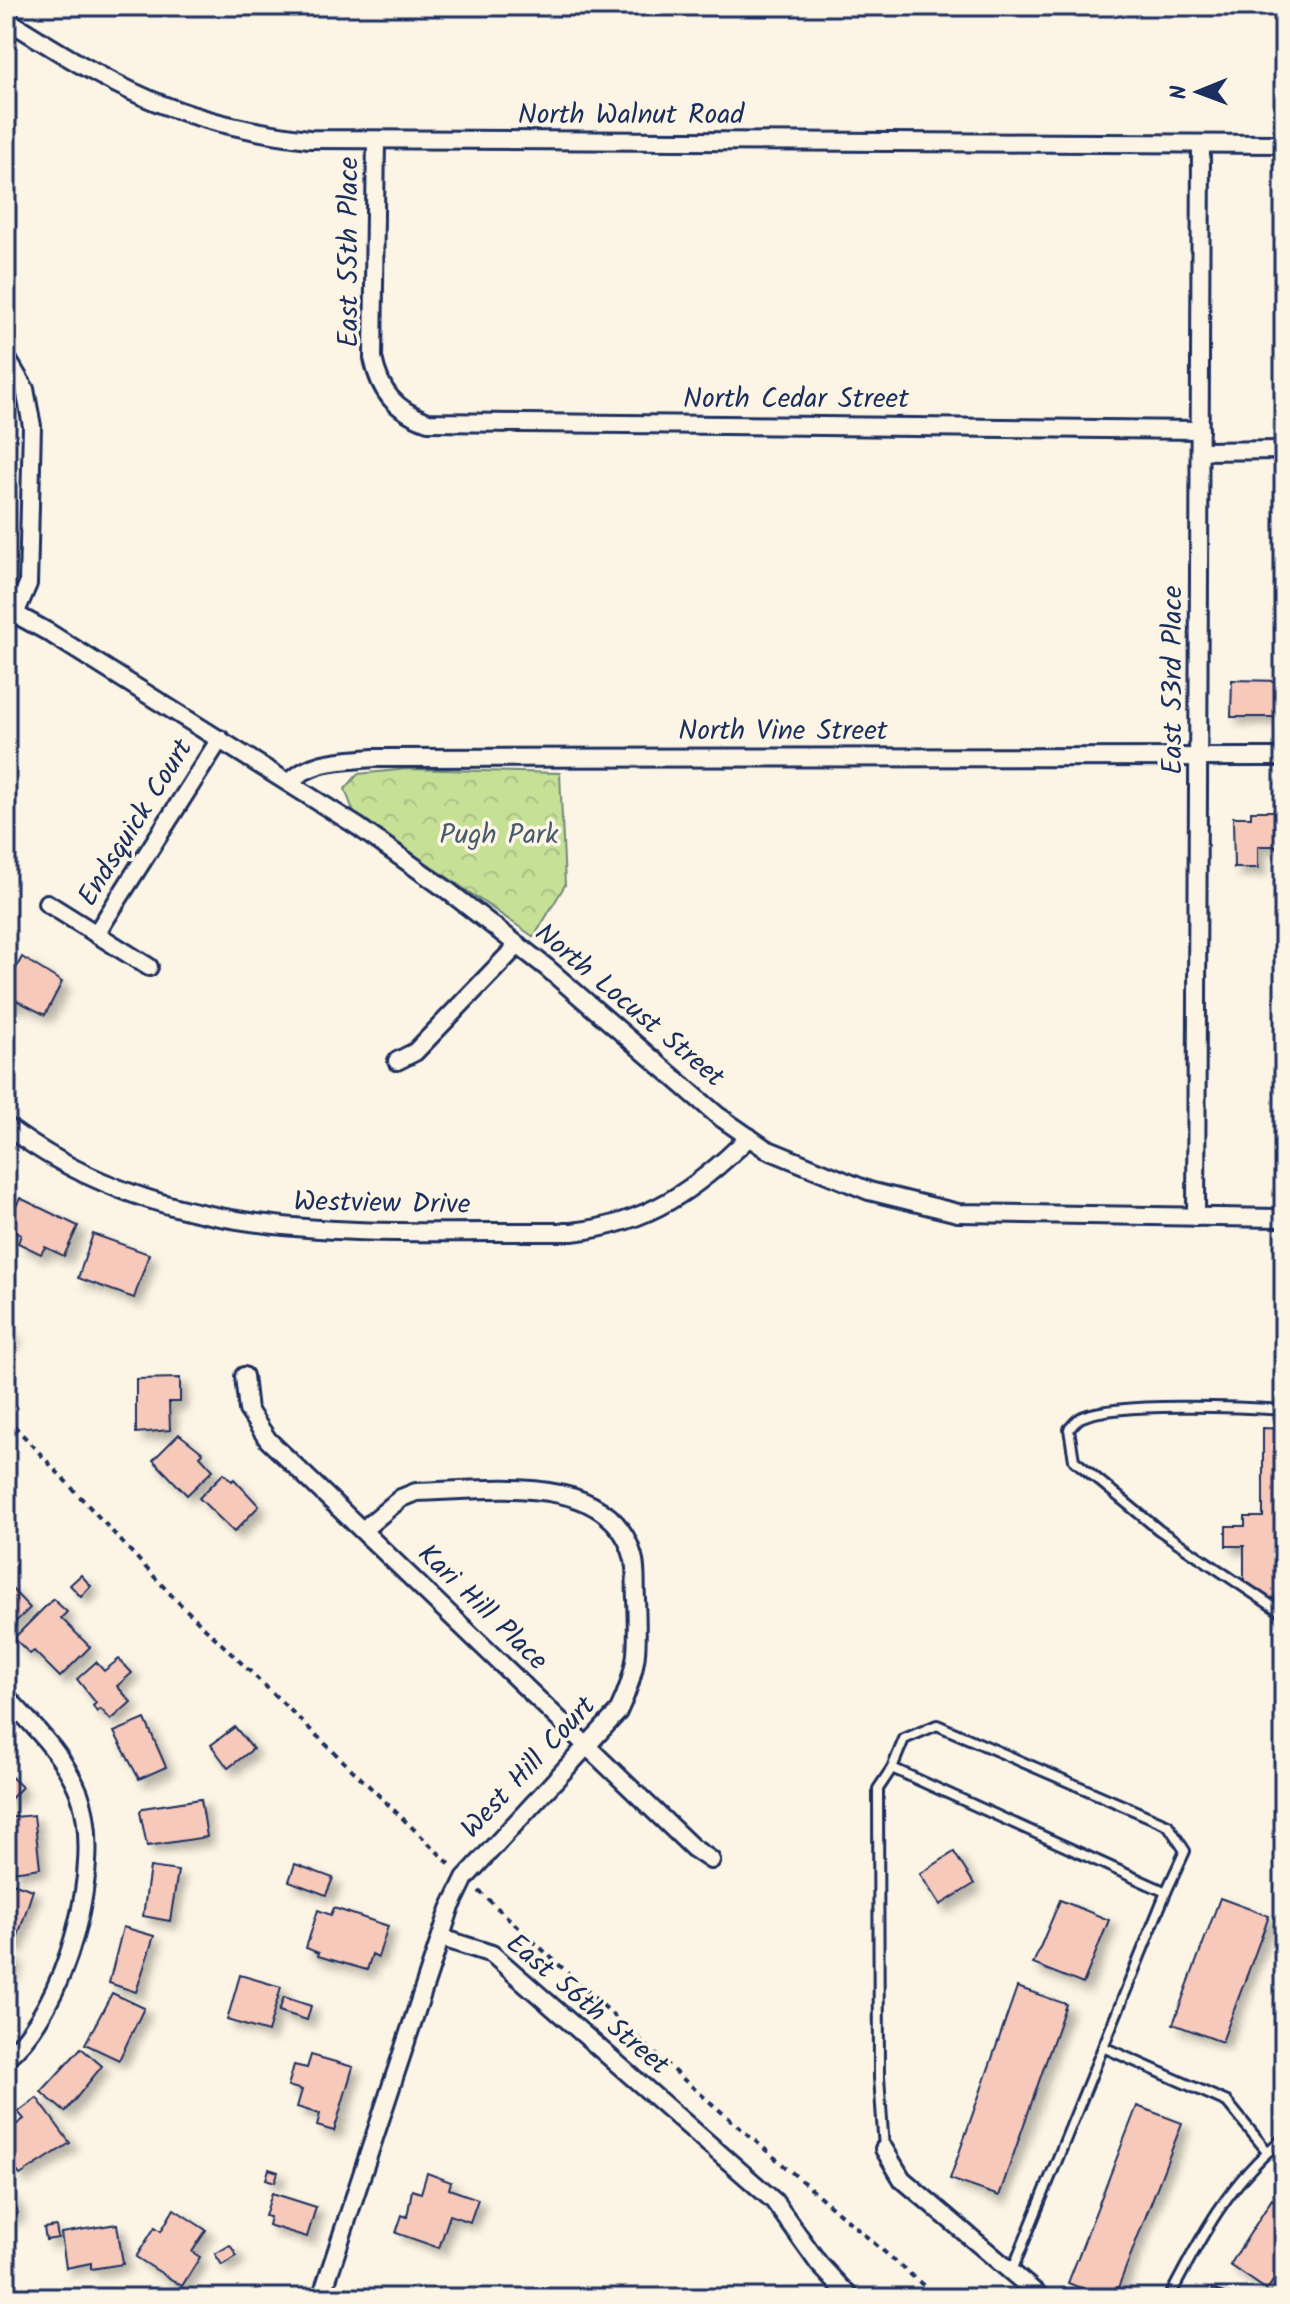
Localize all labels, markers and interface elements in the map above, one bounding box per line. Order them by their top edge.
north arrow [1158,52,1238,132]
text: N [1163,85,1198,100]
street label: North Walnut Road [518,93,745,138]
street label: East 55th Place [327,156,372,347]
street label: North Cedar Street [683,377,910,422]
street label: East 53rd Place [1151,585,1196,775]
street label: North Vine Street [678,709,889,754]
street label: Endsquick Court [66,729,206,916]
park label: Pugh Park [440,813,559,858]
street label: North Locust Street [524,913,735,1100]
street label: Westview Drive [293,1180,471,1228]
street label: Kari Hill Place [406,1534,558,1683]
street label: West Hill Court [451,1685,608,1850]
street label: East 56th Street [495,1923,680,2088]

